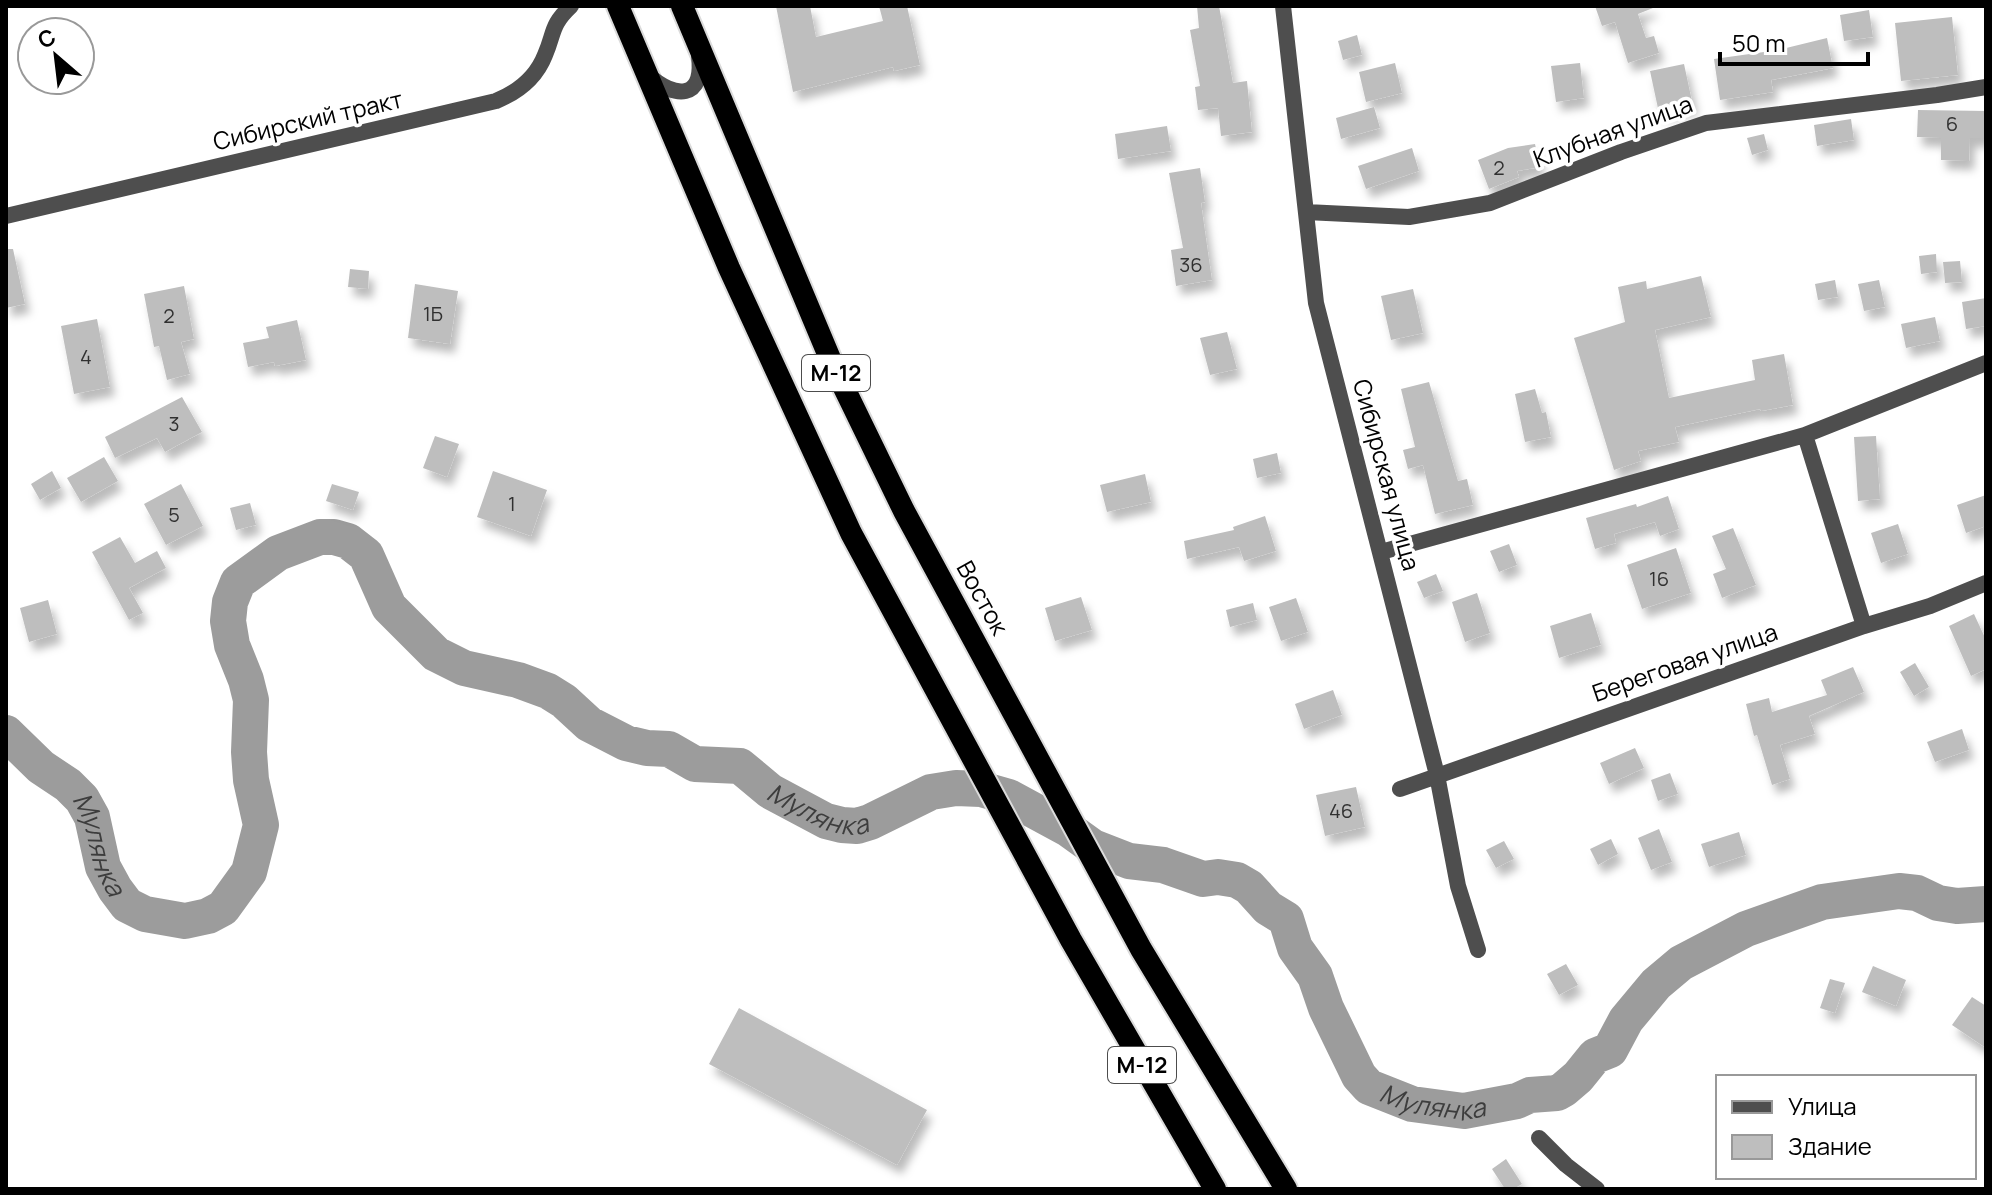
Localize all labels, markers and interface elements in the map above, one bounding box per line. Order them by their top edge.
north arrow [16,16,96,96]
scale bar [1720,16,1868,66]
text: С [32,21,61,55]
text: 50 m [1732,26,1786,59]
street label: Сибирский тракт [210,82,406,157]
street label: Клубная улица [1528,87,1697,175]
house number: 6 [1946,110,1958,137]
house number: 2 [1493,154,1505,181]
house number: 36 [1179,251,1203,278]
house number: 1Б [423,300,443,327]
house number: 2 [163,302,175,329]
house number: 4 [80,343,92,370]
road number: М-12 [802,355,870,391]
street label: Сибирская улица [1346,375,1429,574]
house number: 3 [168,410,180,437]
house number: 1 [508,490,516,517]
house number: 5 [168,501,180,528]
street label: Восток [950,554,1018,641]
house number: 16 [1649,565,1669,592]
street label: Береговая улица [1587,614,1782,709]
water label: Мулянка [761,774,874,843]
water label: Мулянка [65,786,135,903]
house number: 46 [1329,797,1353,824]
road number: М-12 [1108,1047,1176,1083]
water label: Мулянка [1375,1074,1490,1129]
legend [1716,1075,1976,1179]
text: Улица [1788,1089,1857,1122]
text: Здание [1788,1129,1872,1162]

